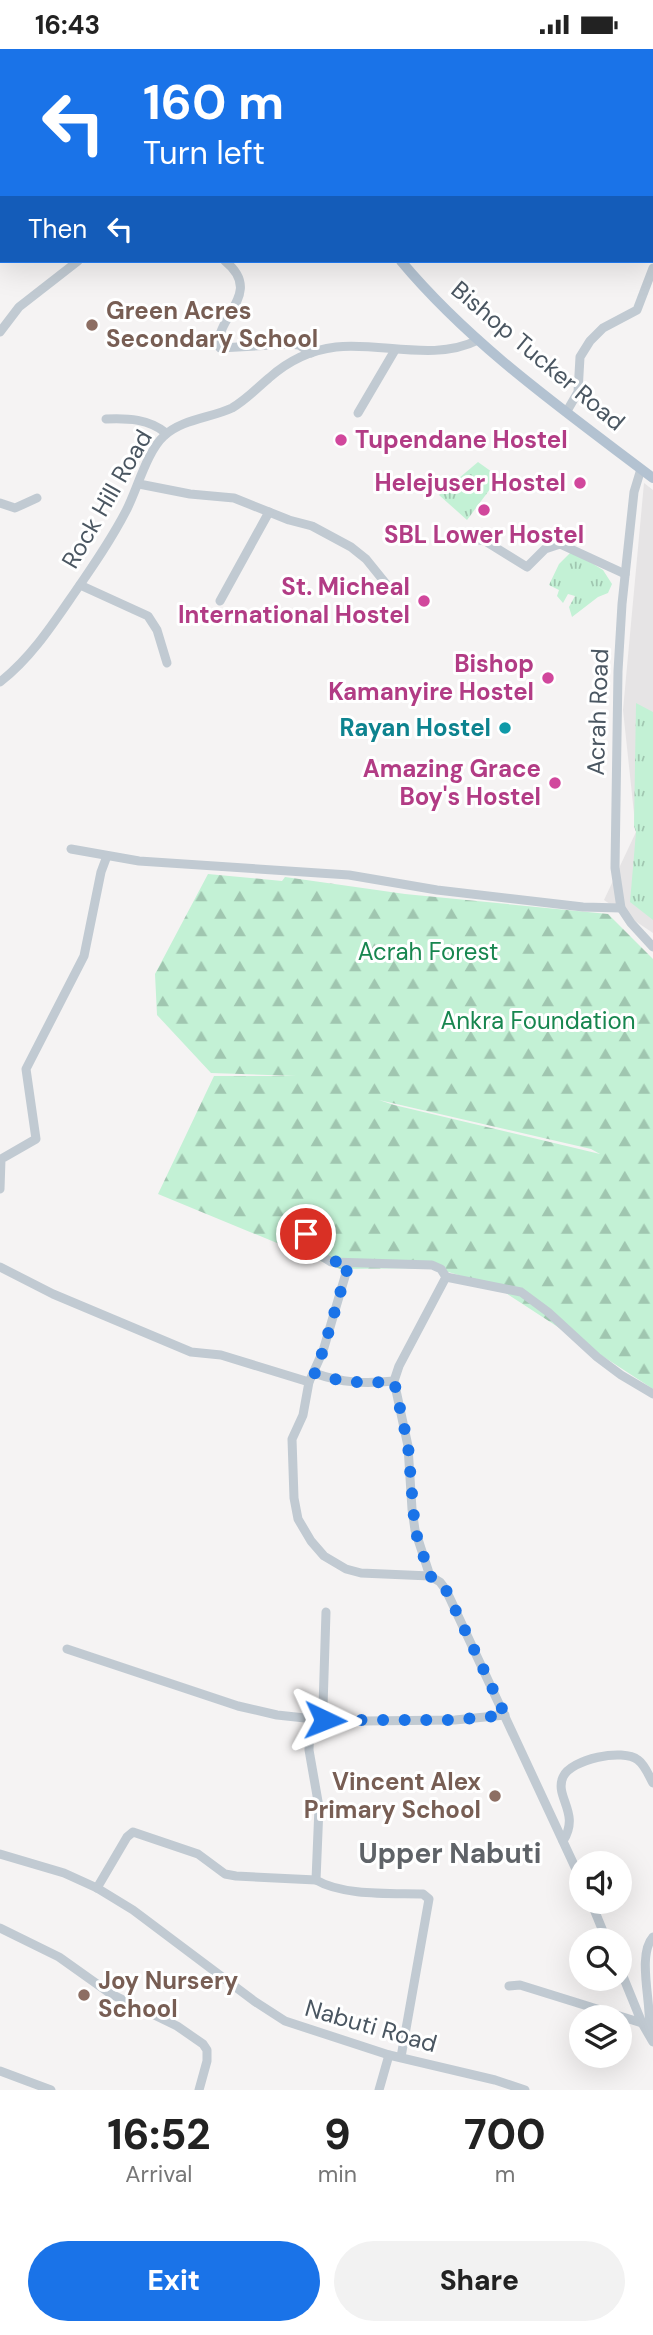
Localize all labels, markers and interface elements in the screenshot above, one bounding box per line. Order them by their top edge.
text: 16:43 [35,8,100,42]
text: 160 m [143,70,284,134]
icon: left [28,77,119,168]
text: Turn left [143,132,265,174]
icon: left [101,210,139,248]
text: Then [28,212,87,246]
street label: Bishop Tucker Road [445,274,632,437]
place label: Green Acres Secondary School [106,295,318,354]
marker: Green Acres Secondary School [84,317,100,333]
street label: Rock Hill Road [54,424,159,574]
place label: Tupendane Hostel [355,424,568,455]
marker: Tupendane Hostel [333,432,349,448]
place label: Helejuser Hostel [374,467,566,498]
marker: Helejuser Hostel [572,475,588,491]
marker: SBL Lower Hostel [476,502,492,518]
place label: SBL Lower Hostel [384,519,584,550]
place label: St. Micheal International Hostel [178,571,410,630]
marker: St. Micheal International Hostel [416,593,432,609]
place label: Bishop Kamanyire Hostel [328,648,534,707]
street label: Acrah Road [580,648,615,776]
marker: Bishop Kamanyire Hostel [540,670,556,686]
place label: Rayan Hostel [340,712,491,743]
marker: Rayan Hostel [497,720,513,736]
place label: Amazing Grace Boy's Hostel [363,753,541,812]
marker: Amazing Grace Boy's Hostel [547,775,563,791]
park label: Acrah Forest [358,936,498,967]
park label: Ankra Foundation [440,1005,636,1036]
pin [276,1204,336,1264]
icon: arrive [287,1215,325,1253]
position arrow [288,1683,362,1757]
place label: Vincent Alex Primary School [304,1766,481,1825]
marker: Vincent Alex Primary School [487,1788,503,1804]
district label: Upper Nabuti [359,1835,541,1872]
map controls [569,1851,632,2068]
button: sound [569,1851,632,1914]
button: search [569,1928,632,1991]
place label: Joy Nursery School [98,1965,239,2024]
marker: Joy Nursery School [76,1987,92,2003]
street label: Nabuti Road [302,1992,441,2059]
button: layers [569,2005,632,2068]
text: 16:52 [107,2107,210,2162]
text: 9 [324,2107,351,2162]
text: 700 [464,2107,546,2162]
text: Arrival [125,2159,192,2189]
text: min [318,2159,357,2189]
text: m [495,2159,515,2189]
button: Exit [28,2241,320,2321]
button: Share [334,2241,625,2321]

